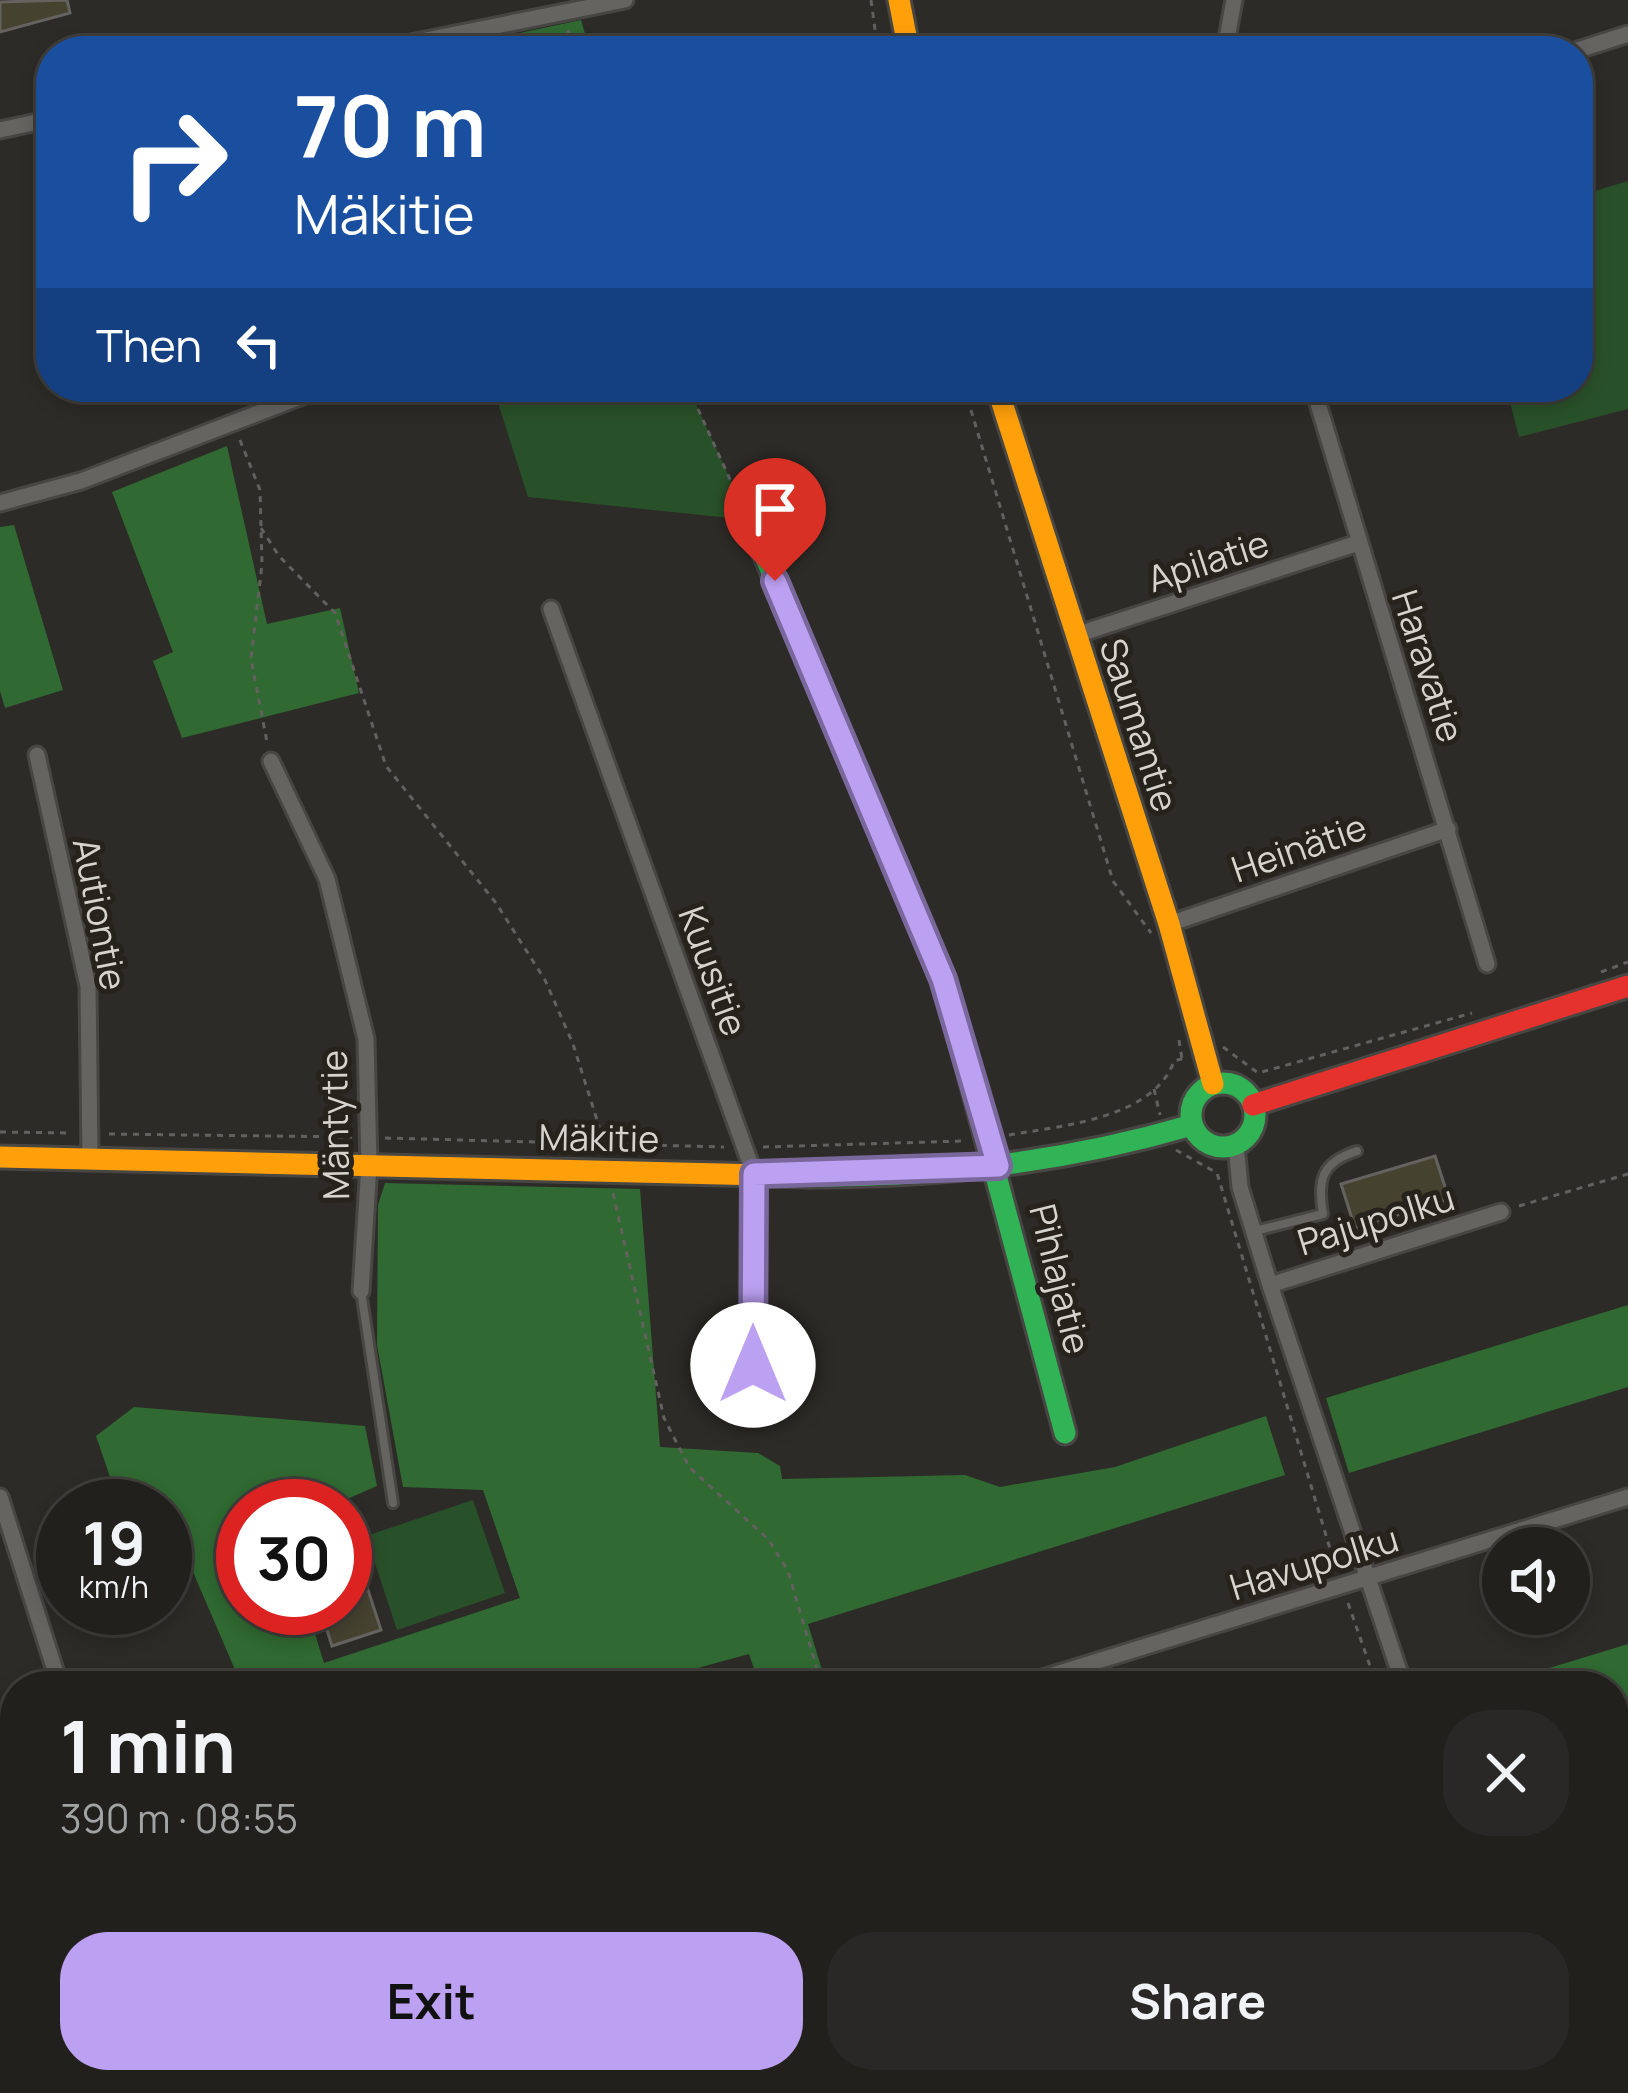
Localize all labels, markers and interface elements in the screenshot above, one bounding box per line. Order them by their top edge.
text: 70 m [294,67,486,182]
icon: right [96,84,252,240]
text: Mäkitie [294,176,475,250]
icon: left [226,312,292,378]
text: Then [96,314,202,376]
pin [724,458,826,581]
icon: arrive [742,476,808,542]
street label: Apilatie [1141,518,1275,603]
street label: Haravatie [1381,583,1476,748]
street label: Saumantie [1088,632,1190,818]
street label: Heinätie [1225,802,1373,893]
street label: Autiontie [62,834,139,994]
street label: Kuusitie [668,899,759,1042]
street label: Mäntytie [309,1050,360,1200]
street label: Mäkitie [538,1112,660,1163]
street label: Pajupolku [1291,1172,1460,1267]
street label: Pihlajatie [1018,1199,1103,1359]
position arrow [690,1302,816,1428]
speed limit sign: 30 [216,1479,372,1635]
text: 19 [82,1501,146,1583]
street label: Havupolku [1224,1514,1404,1611]
map controls [1482,1527,1590,1635]
button: sound [1482,1527,1590,1635]
text: km/h [79,1566,149,1607]
text: 1 min [60,1696,236,1795]
button: close [1443,1710,1569,1836]
text: 390 m · 08:55 [60,1791,298,1845]
button: Exit [60,1932,803,2070]
button: Share [827,1932,1569,2070]

